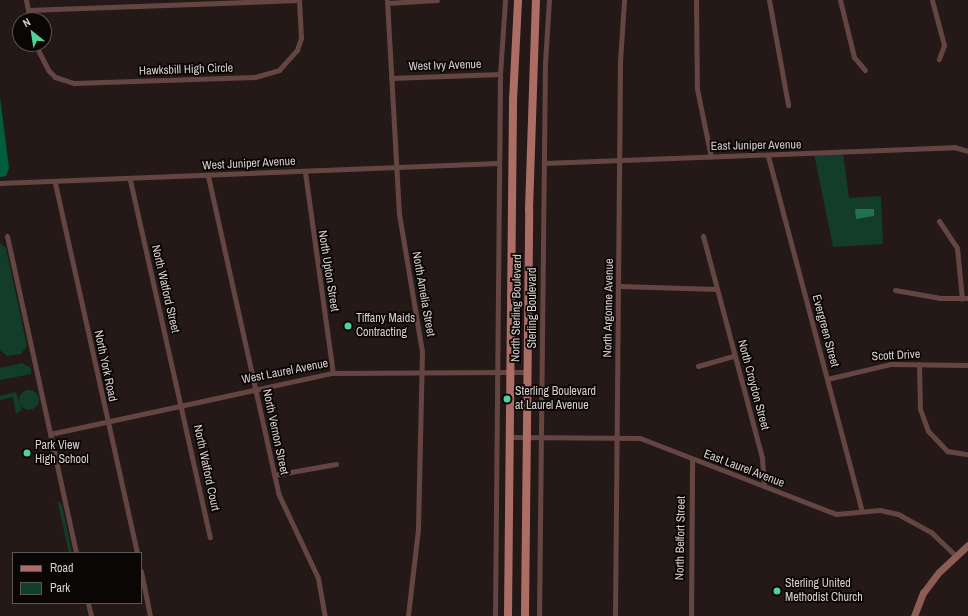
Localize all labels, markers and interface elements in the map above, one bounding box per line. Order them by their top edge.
north arrow [12,12,52,52]
text: N [20,15,33,30]
street label: West Ivy Avenue [408,58,482,74]
street label: Hawksbill High Circle [139,61,233,79]
street label: East Juniper Avenue [710,138,802,154]
street label: West Juniper Avenue [202,154,296,174]
street label: North Upton Street [314,229,342,313]
street label: North Watford Street [148,244,182,334]
street label: North Amelia Street [408,250,438,338]
street label: North Sterling Boulevard [509,254,525,362]
street label: North Argonne Avenue [601,258,617,358]
street label: Sterling Boulevard [526,268,540,348]
street label: Evergreen Street [808,293,842,369]
place label: Tiffany Maids Contracting [356,312,415,340]
marker: Tiffany Maids Contracting [343,321,353,331]
street label: North York Road [90,329,120,403]
street label: North Croydon Street [734,338,772,432]
street label: Scott Drive [871,348,921,364]
street label: West Laurel Avenue [240,357,330,387]
place label: Sterling Boulevard at Laurel Avenue [515,385,596,413]
street label: North Vernon Street [259,388,291,476]
marker: Sterling Boulevard at Laurel Avenue [502,394,512,404]
street label: North Watford Court [190,424,222,512]
place label: Park View High School [35,439,89,467]
street label: East Laurel Avenue [701,447,787,491]
marker: Park View High School [22,448,32,458]
street label: North Belfort Street [673,496,689,580]
legend [12,552,142,604]
text: Road [50,560,74,576]
place label: Sterling United Methodist Church [785,577,863,605]
text: Park [50,580,70,596]
marker: Sterling United Methodist Church [772,586,782,596]

